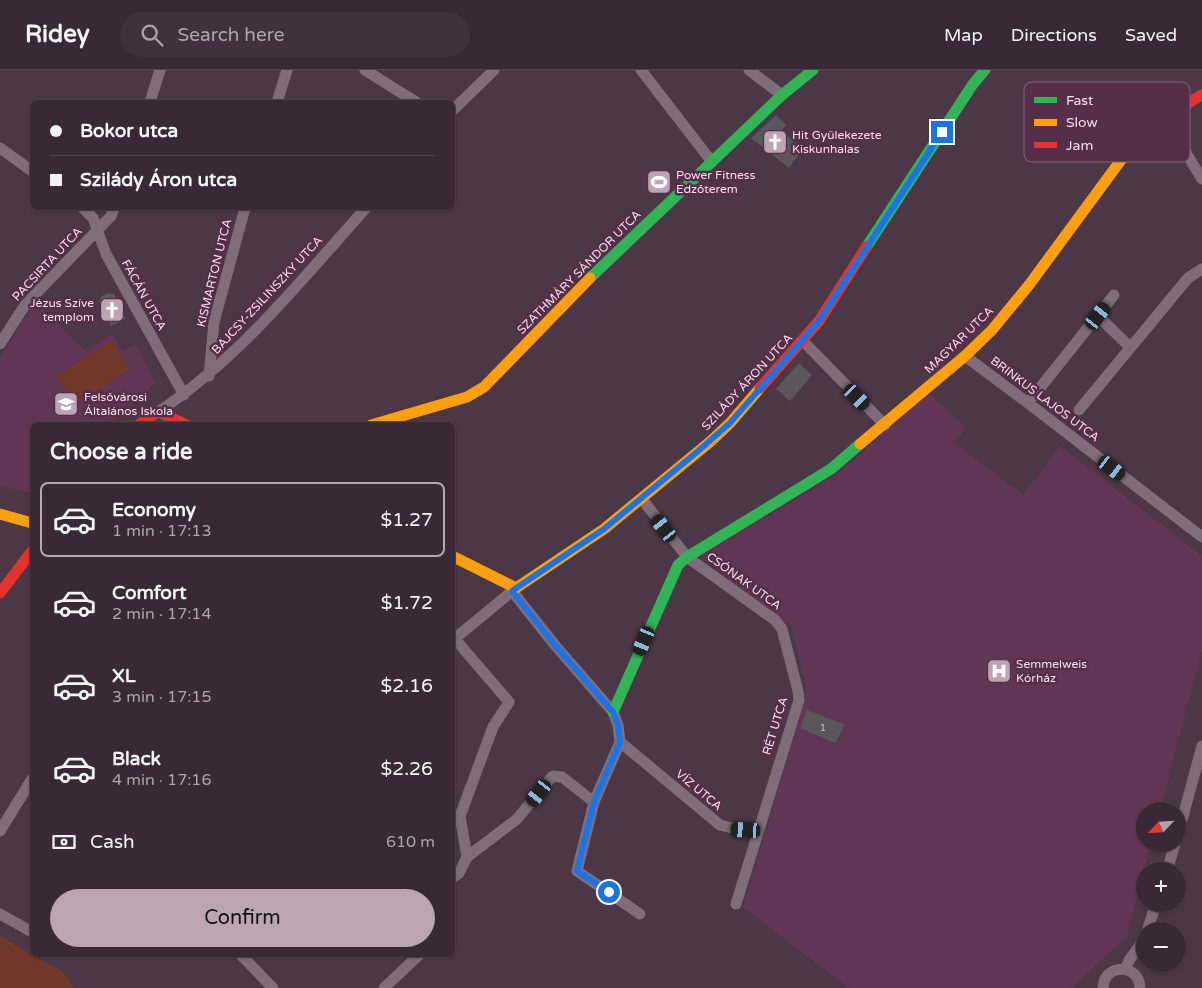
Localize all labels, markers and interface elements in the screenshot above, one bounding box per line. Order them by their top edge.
search box [120,12,470,57]
text: Ridey [25,20,90,49]
icon: search [138,21,166,49]
text: Search here [178,24,284,46]
text: Map [944,24,983,46]
text: Directions [1011,24,1097,46]
text: Saved [1125,24,1177,46]
legend [1024,82,1190,162]
text: Fast [1066,92,1094,109]
text: Slow [1066,114,1098,131]
text: Bokor utca [80,120,178,142]
route end [931,121,953,143]
place label: Hit Gyülekezete Kiskunhalas [792,128,882,156]
church icon: Hit Gyülekezete Kiskunhalas [762,129,788,155]
text: Jam [1066,137,1093,154]
place label: Power Fitness Edzőterem [676,168,756,196]
text: Szilády Áron utca [80,169,237,191]
sports icon: Power Fitness Edzőterem [646,169,672,195]
street label: SZATHMÁRY SÁNDOR UTCA [514,207,644,337]
street label: KISMARTON UTCA [194,217,234,328]
street label: PACSIRTA UTCA [9,224,85,304]
street label: BAJCSY-ZSILINSZKY UTCA [209,233,325,357]
street label: FÁCÁN UTCA [119,257,169,333]
place label: Jézus Szíve templom [30,296,94,324]
church icon: Jézus Szíve templom [99,297,125,323]
car [1082,300,1113,332]
street label: MAGYAR UTCA [922,304,996,376]
street label: SZILÁDY ÁRON UTCA [699,331,795,433]
street label: BRINKUS LAJOS UTCA [988,354,1102,444]
car [841,381,872,413]
place label: Felsővárosi Általános Iskola [84,390,173,418]
school or university icon: Felsővárosi Általános Iskola [53,391,79,417]
text: Choose a ride [50,439,193,465]
car [1095,453,1128,483]
icon: car [52,497,97,542]
text: Economy [112,499,196,521]
text: $1.27 [381,509,433,531]
car [648,512,679,544]
text: 1 min · 17:13 [112,521,211,541]
street label: CSÓNAK UTCA [704,549,784,613]
icon: car [52,580,97,625]
text: Comfort [112,582,186,604]
text: $1.72 [381,592,433,614]
text: 2 min · 17:14 [112,604,211,624]
car [631,624,656,658]
place label: Semmelweis Kórház [1016,657,1087,685]
hospital icon: Semmelweis Kórház [986,658,1012,684]
icon: car [52,663,97,708]
text: XL [112,665,136,687]
text: $2.16 [381,675,433,697]
text: 3 min · 17:15 [112,687,211,707]
street label: RÉT UTCA [760,695,790,757]
house number: 1 [820,722,826,734]
icon: car [52,746,97,791]
text: Black [112,748,161,770]
text: $2.26 [381,758,433,780]
street label: VÍZ UTCA [673,767,725,813]
text: 4 min · 17:16 [112,770,211,790]
car [523,777,554,809]
north arrow [1136,802,1186,852]
map controls [1136,802,1186,972]
car [730,822,761,838]
icon: cash [50,828,78,856]
text: Cash [90,831,135,853]
text: 610 m [386,832,435,852]
button: + [1136,862,1186,912]
route start [598,881,620,903]
button: Confirm [50,889,435,947]
button: − [1136,922,1186,972]

